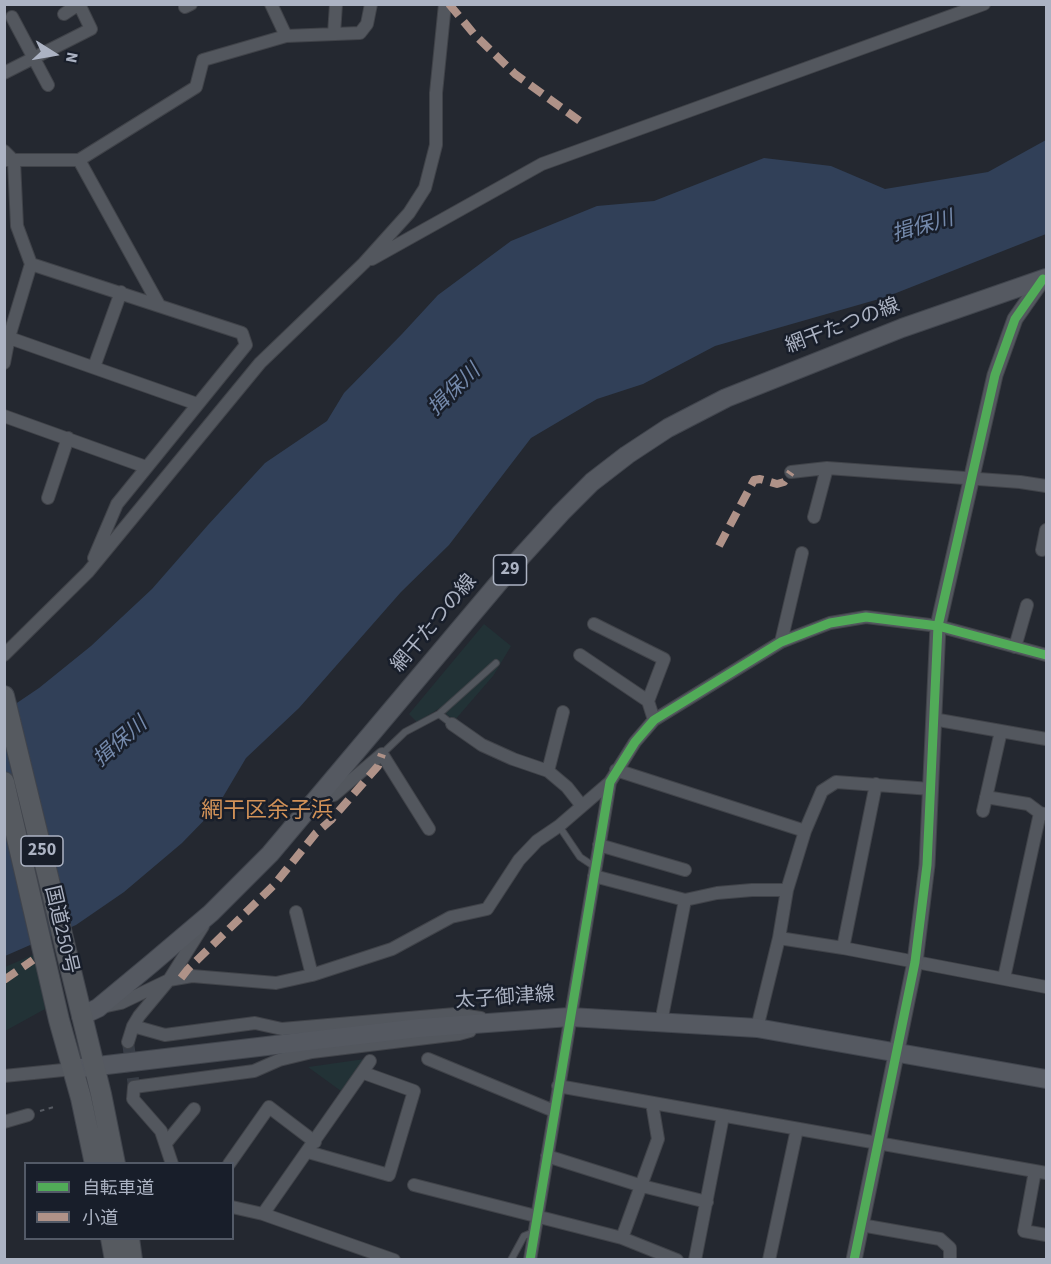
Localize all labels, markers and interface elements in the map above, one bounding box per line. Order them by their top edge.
north arrow [24,24,84,84]
text: N [60,50,83,65]
water label: 揖保川 [889,207,957,249]
street label: 網干たつの線 [783,294,903,360]
water label: 揖保川 [424,360,486,422]
road number: 29 [494,555,526,585]
street label: 網干たつの線 [387,570,483,678]
water label: 揖保川 [89,713,153,773]
district label: 網干区余子浜 [201,799,333,825]
road number: 250 [21,836,63,866]
street label: 国道250号 [38,884,82,976]
street label: 太子御津線 [454,984,556,1014]
legend [24,1162,234,1240]
text: 自転車道 [82,1176,154,1201]
text: 小道 [82,1206,118,1231]

